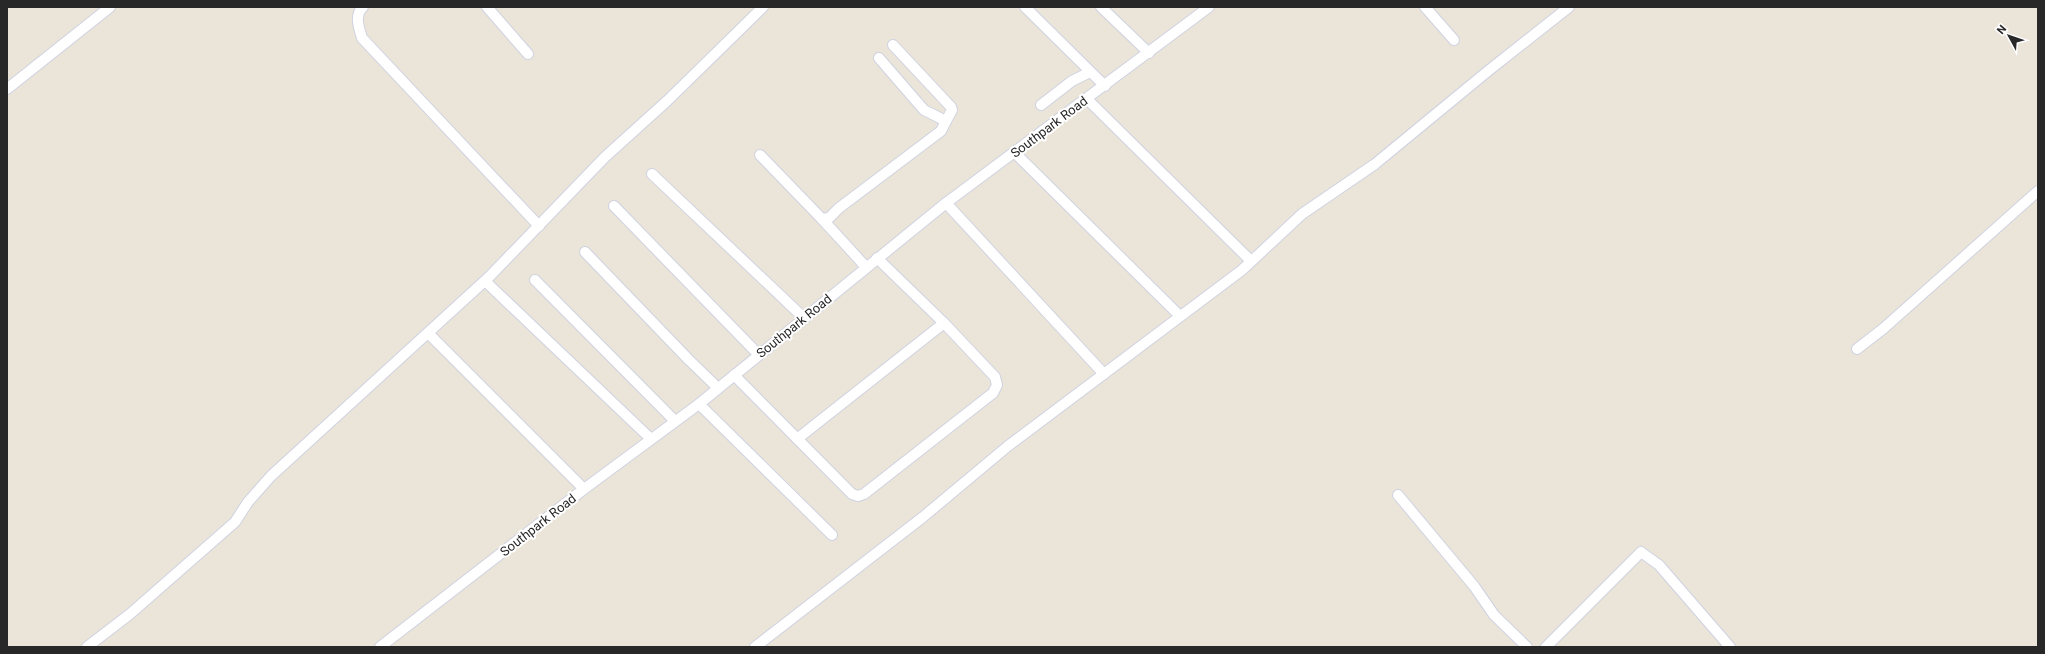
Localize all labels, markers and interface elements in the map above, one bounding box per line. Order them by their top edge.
north arrow [1989,16,2029,56]
text: N [1994,23,2009,37]
street label: Southpark Road [1008,93,1090,161]
street label: Southpark Road [753,291,835,361]
street label: Southpark Road [497,491,579,559]

